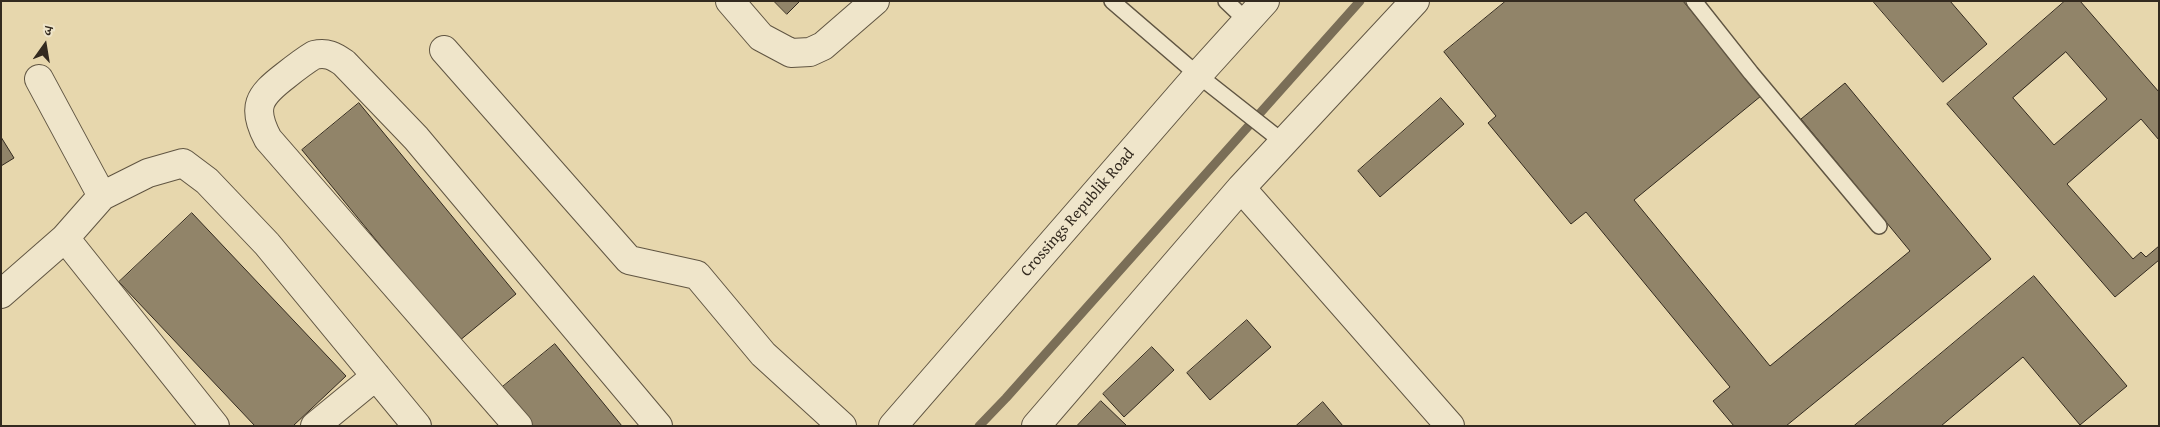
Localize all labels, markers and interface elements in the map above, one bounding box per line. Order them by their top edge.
north arrow [20,20,70,70]
text: उ [43,20,54,41]
street label: Crossings Republik Road [1017,145,1139,281]

